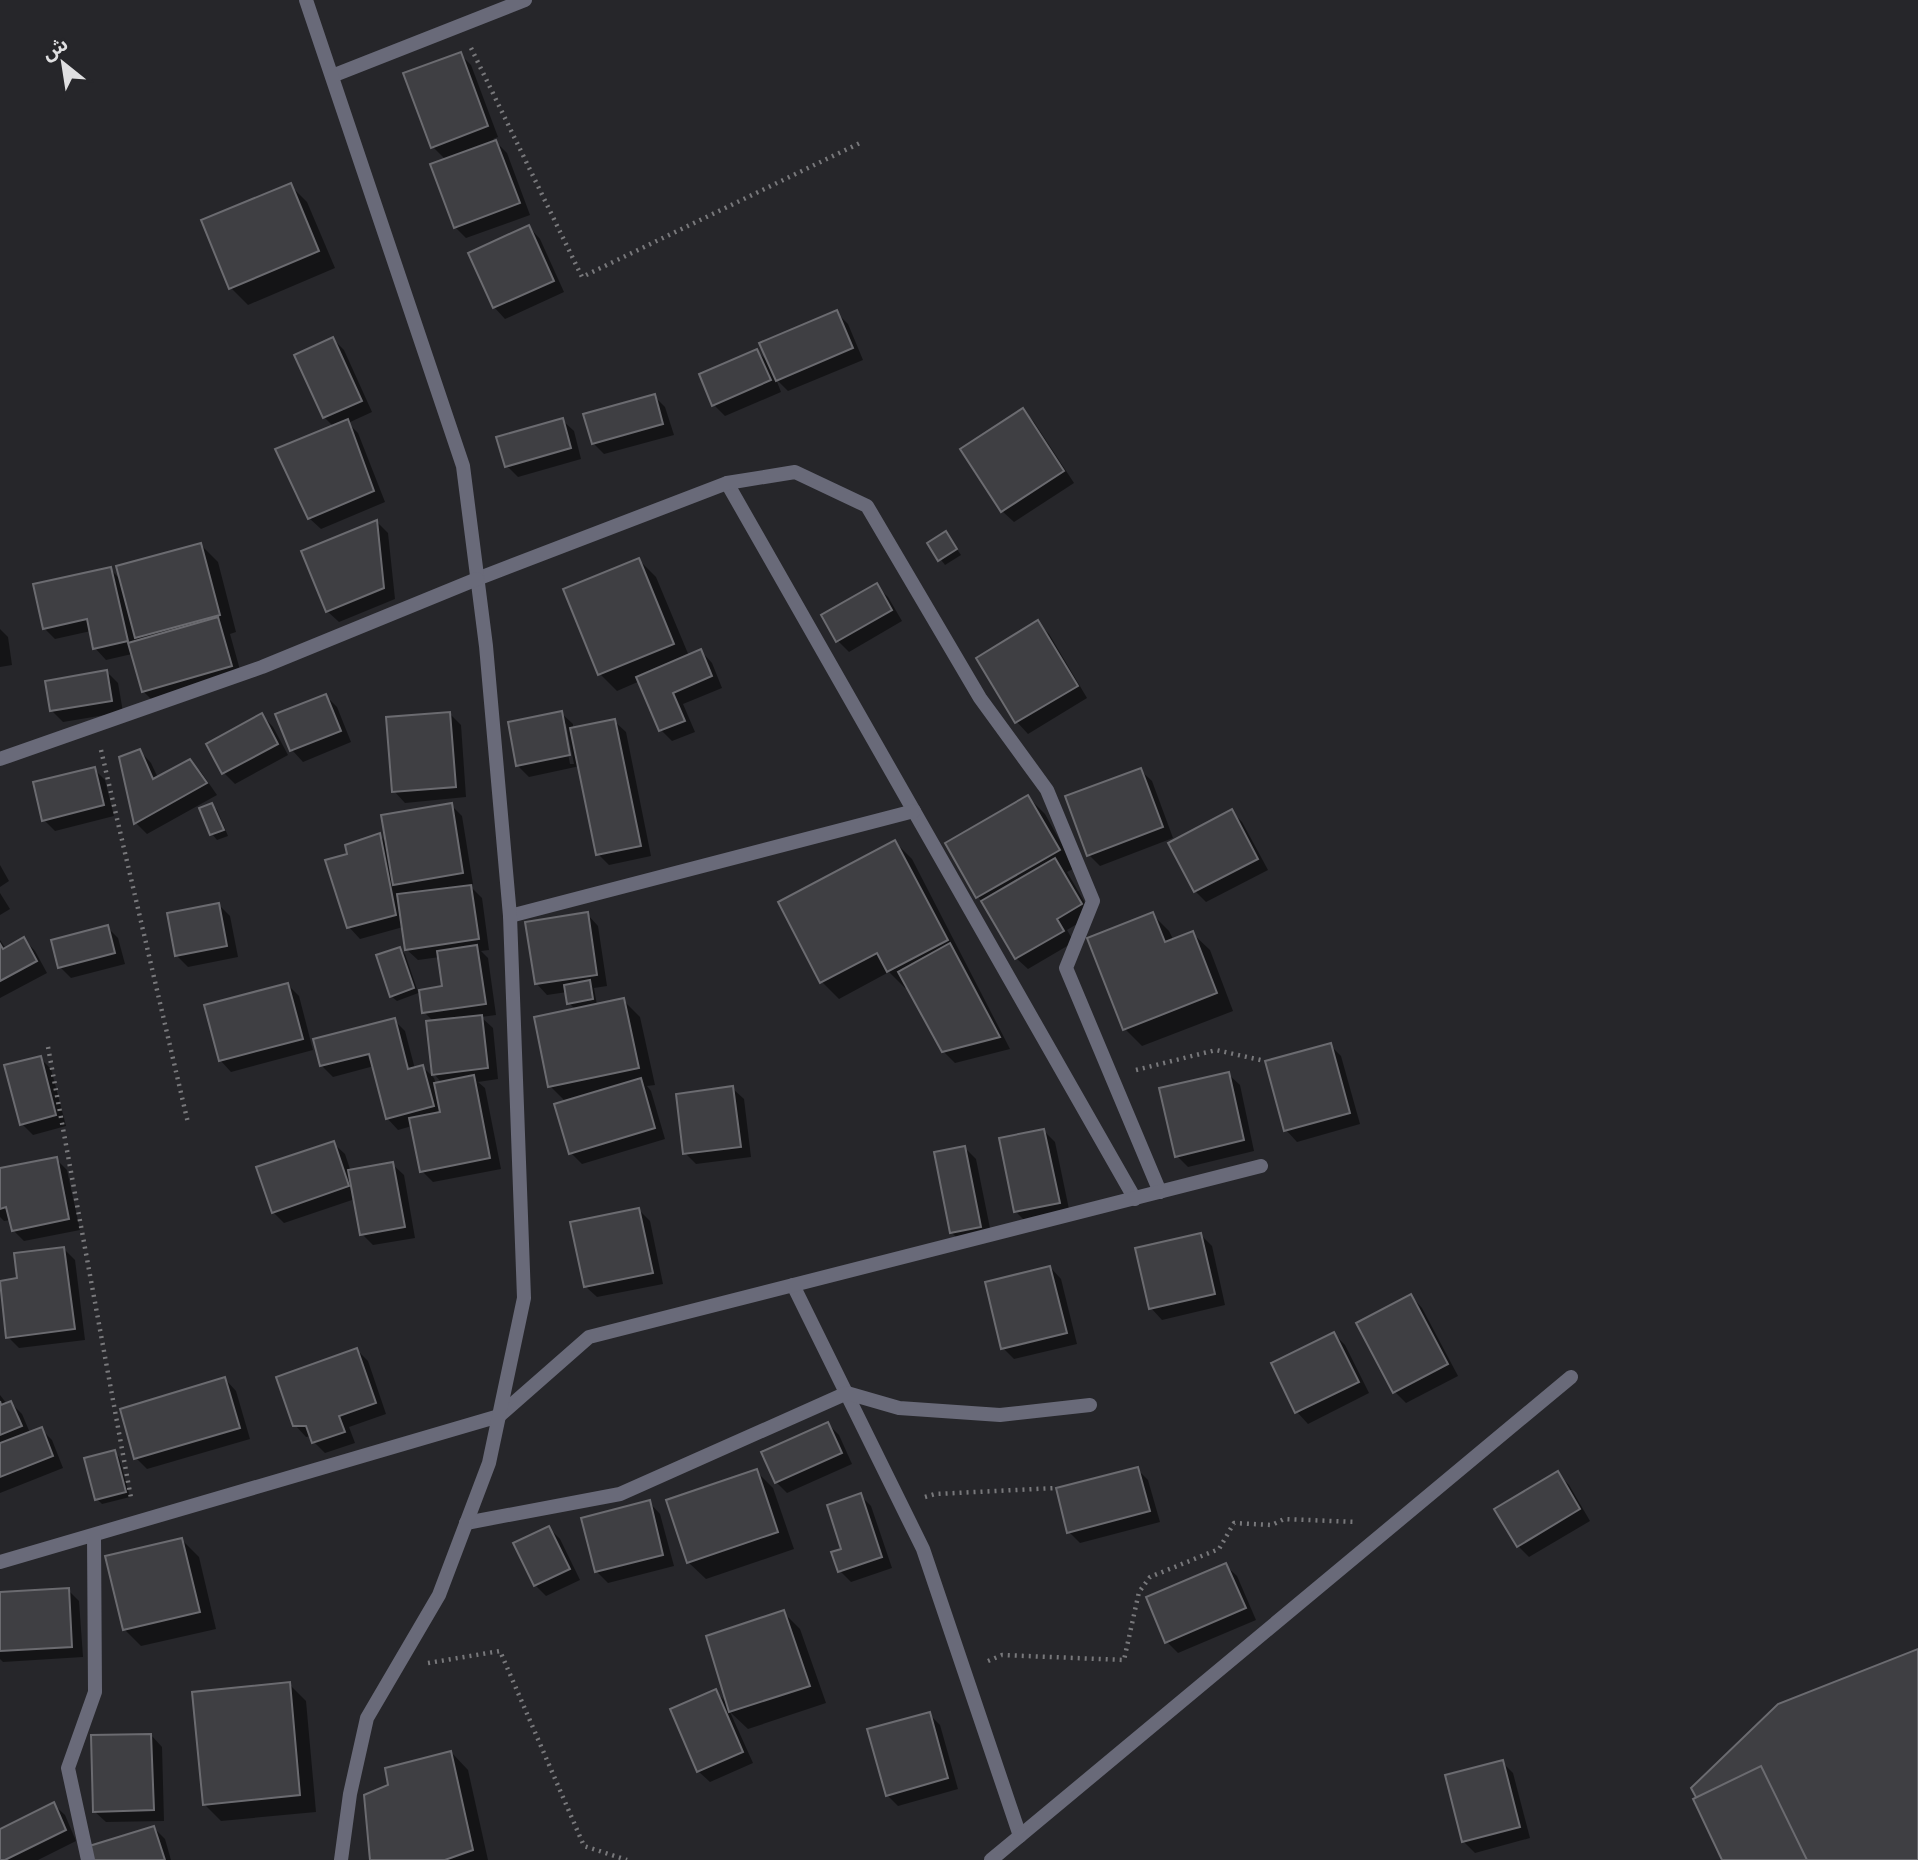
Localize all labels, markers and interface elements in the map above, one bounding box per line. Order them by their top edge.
north arrow [28,28,98,98]
text: ش [38,32,71,64]

